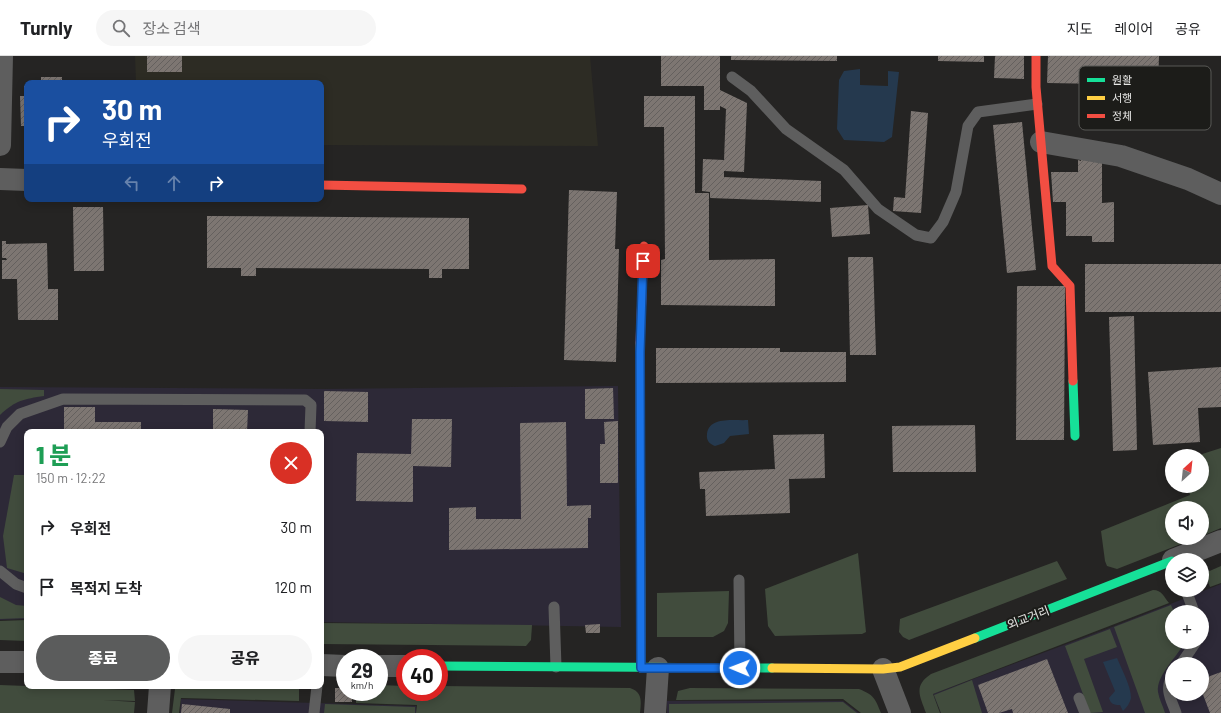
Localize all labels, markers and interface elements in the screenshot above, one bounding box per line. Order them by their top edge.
search box [96,10,376,46]
text: Turnly [20,16,72,39]
icon: search [110,17,132,39]
text: 장소 검색 [142,19,201,37]
text: 지도 [1067,20,1093,37]
text: 레이어 [1115,20,1153,37]
text: 공유 [1175,20,1201,37]
legend [1079,66,1211,130]
text: 원활 [1112,73,1132,86]
text: 서행 [1112,91,1132,104]
text: 30 m [102,92,162,126]
icon: right [36,96,88,148]
text: 정체 [1112,109,1132,122]
text: 우회전 [102,129,152,151]
icon: left [121,172,143,194]
icon: ahead [163,172,185,194]
icon: right [205,172,227,194]
pin [626,244,660,278]
icon: arrive [632,250,654,272]
text: 1 분 [36,440,71,469]
button: close [270,442,312,484]
north arrow [1165,449,1209,493]
map controls [1165,449,1209,701]
text: 150 m · 12:22 [36,470,106,486]
button: sound [1165,501,1209,545]
icon: right [36,516,58,538]
text: 30 m [280,518,312,536]
text: 우회전 [70,519,111,537]
button: layers [1165,553,1209,597]
icon: arrive [36,576,58,598]
text: 120 m [275,578,312,596]
text: 목적지 도착 [70,579,142,597]
street label: 외교거리 [1005,603,1051,631]
button: + [1165,605,1209,649]
button: 종료 [36,635,170,681]
button: 공유 [178,635,312,681]
position arrow [719,647,761,689]
speed limit sign: 40 [396,649,448,701]
button: − [1165,657,1209,701]
text: 29 [351,658,373,682]
text: km/h [351,679,373,691]

